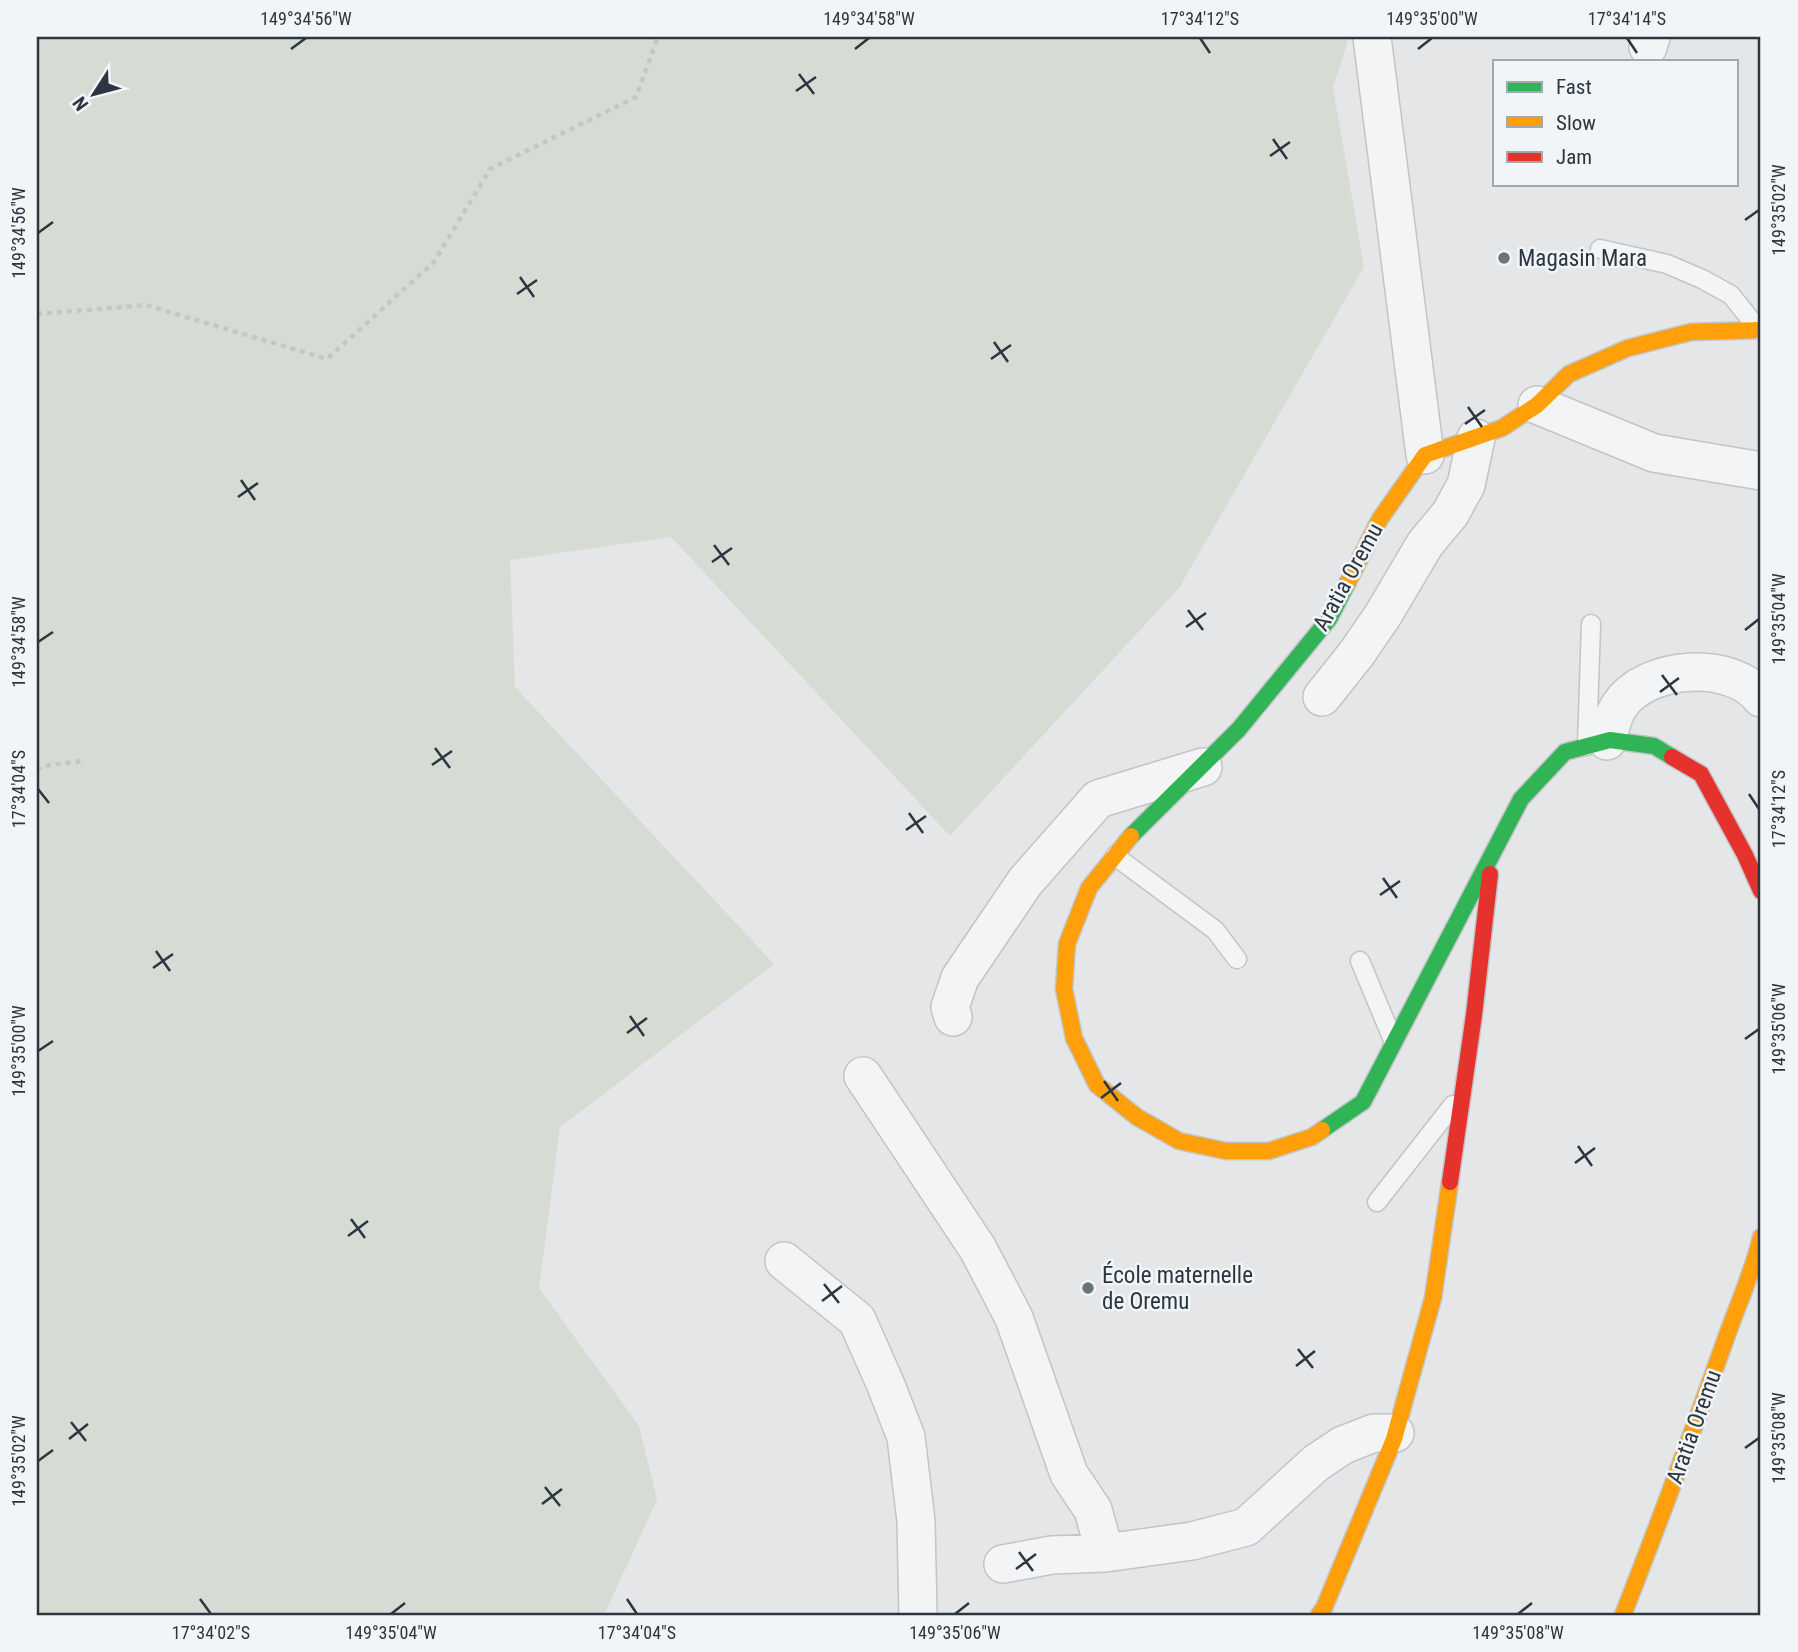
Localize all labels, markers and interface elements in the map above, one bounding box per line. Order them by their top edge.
text: 149°34'56"W [260,8,352,29]
text: 149°34'58"W [823,8,915,29]
text: 17°34'12"S [1161,8,1239,29]
text: 149°35'00"W [1386,8,1478,29]
text: 17°34'14"S [1588,8,1666,29]
north arrow [60,60,130,130]
legend [1493,60,1738,186]
text: Fast [1556,75,1592,99]
text: N [68,92,93,115]
text: Slow [1556,111,1596,135]
text: Jam [1556,145,1592,169]
text: 149°35'02"W [1768,164,1789,256]
text: 149°34'56"W [8,187,29,279]
place label: Magasin Mara [1518,245,1647,272]
marker: Magasin Mara [1496,250,1512,266]
street label: Aratia Oremu [1307,518,1389,636]
text: 149°35'04"W [1768,573,1789,665]
text: 149°34'58"W [8,596,29,688]
text: 17°34'04"S [8,750,29,828]
text: 17°34'12"S [1768,770,1789,848]
text: 149°35'06"W [1768,983,1789,1075]
text: 149°35'00"W [8,1005,29,1097]
place label: École maternelle de Oremu [1102,1261,1253,1315]
marker: École maternelle de Oremu [1080,1280,1096,1296]
street label: Aratia Oremu [1661,1366,1727,1488]
text: 149°35'08"W [1768,1392,1789,1484]
text: 149°35'02"W [8,1415,29,1507]
text: 17°34'02"S [172,1622,250,1643]
text: 149°35'04"W [345,1622,437,1643]
text: 17°34'04"S [598,1622,676,1643]
text: 149°35'06"W [909,1622,1001,1643]
text: 149°35'08"W [1472,1622,1564,1643]

